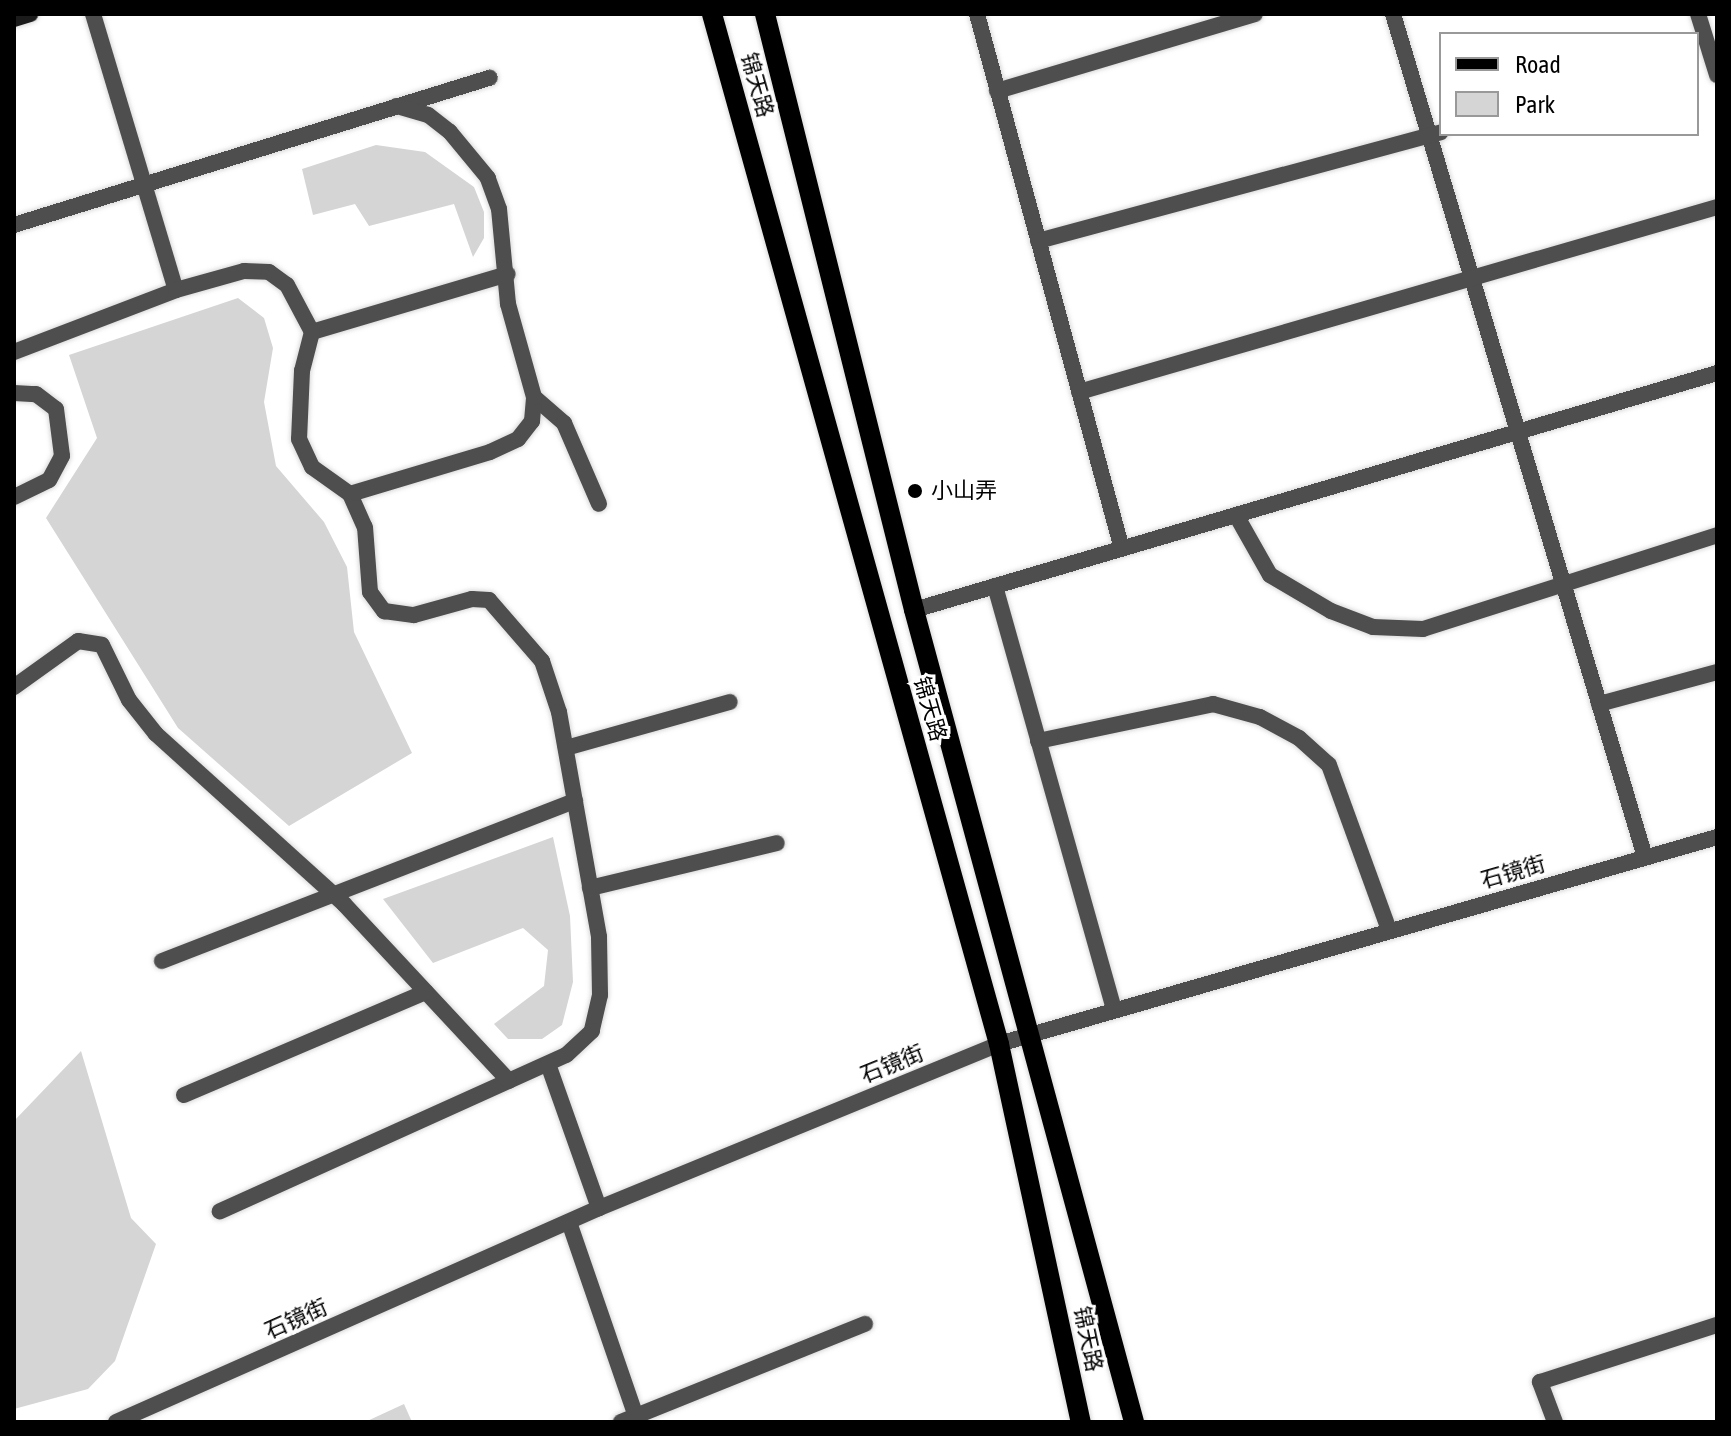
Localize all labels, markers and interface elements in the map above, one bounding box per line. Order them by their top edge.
legend [1439,32,1699,136]
street label: 锦天路 [735,50,779,120]
text: Road [1515,51,1561,78]
text: Park [1515,91,1555,118]
place label: 小山弄 [931,478,997,504]
marker: 小山弄 [906,482,924,500]
street label: 锦天路 [908,674,952,744]
street label: 石镜街 [1478,850,1548,894]
street label: 石镜街 [856,1039,928,1089]
street label: 石镜街 [260,1294,332,1344]
street label: 锦天路 [1068,1304,1108,1374]

